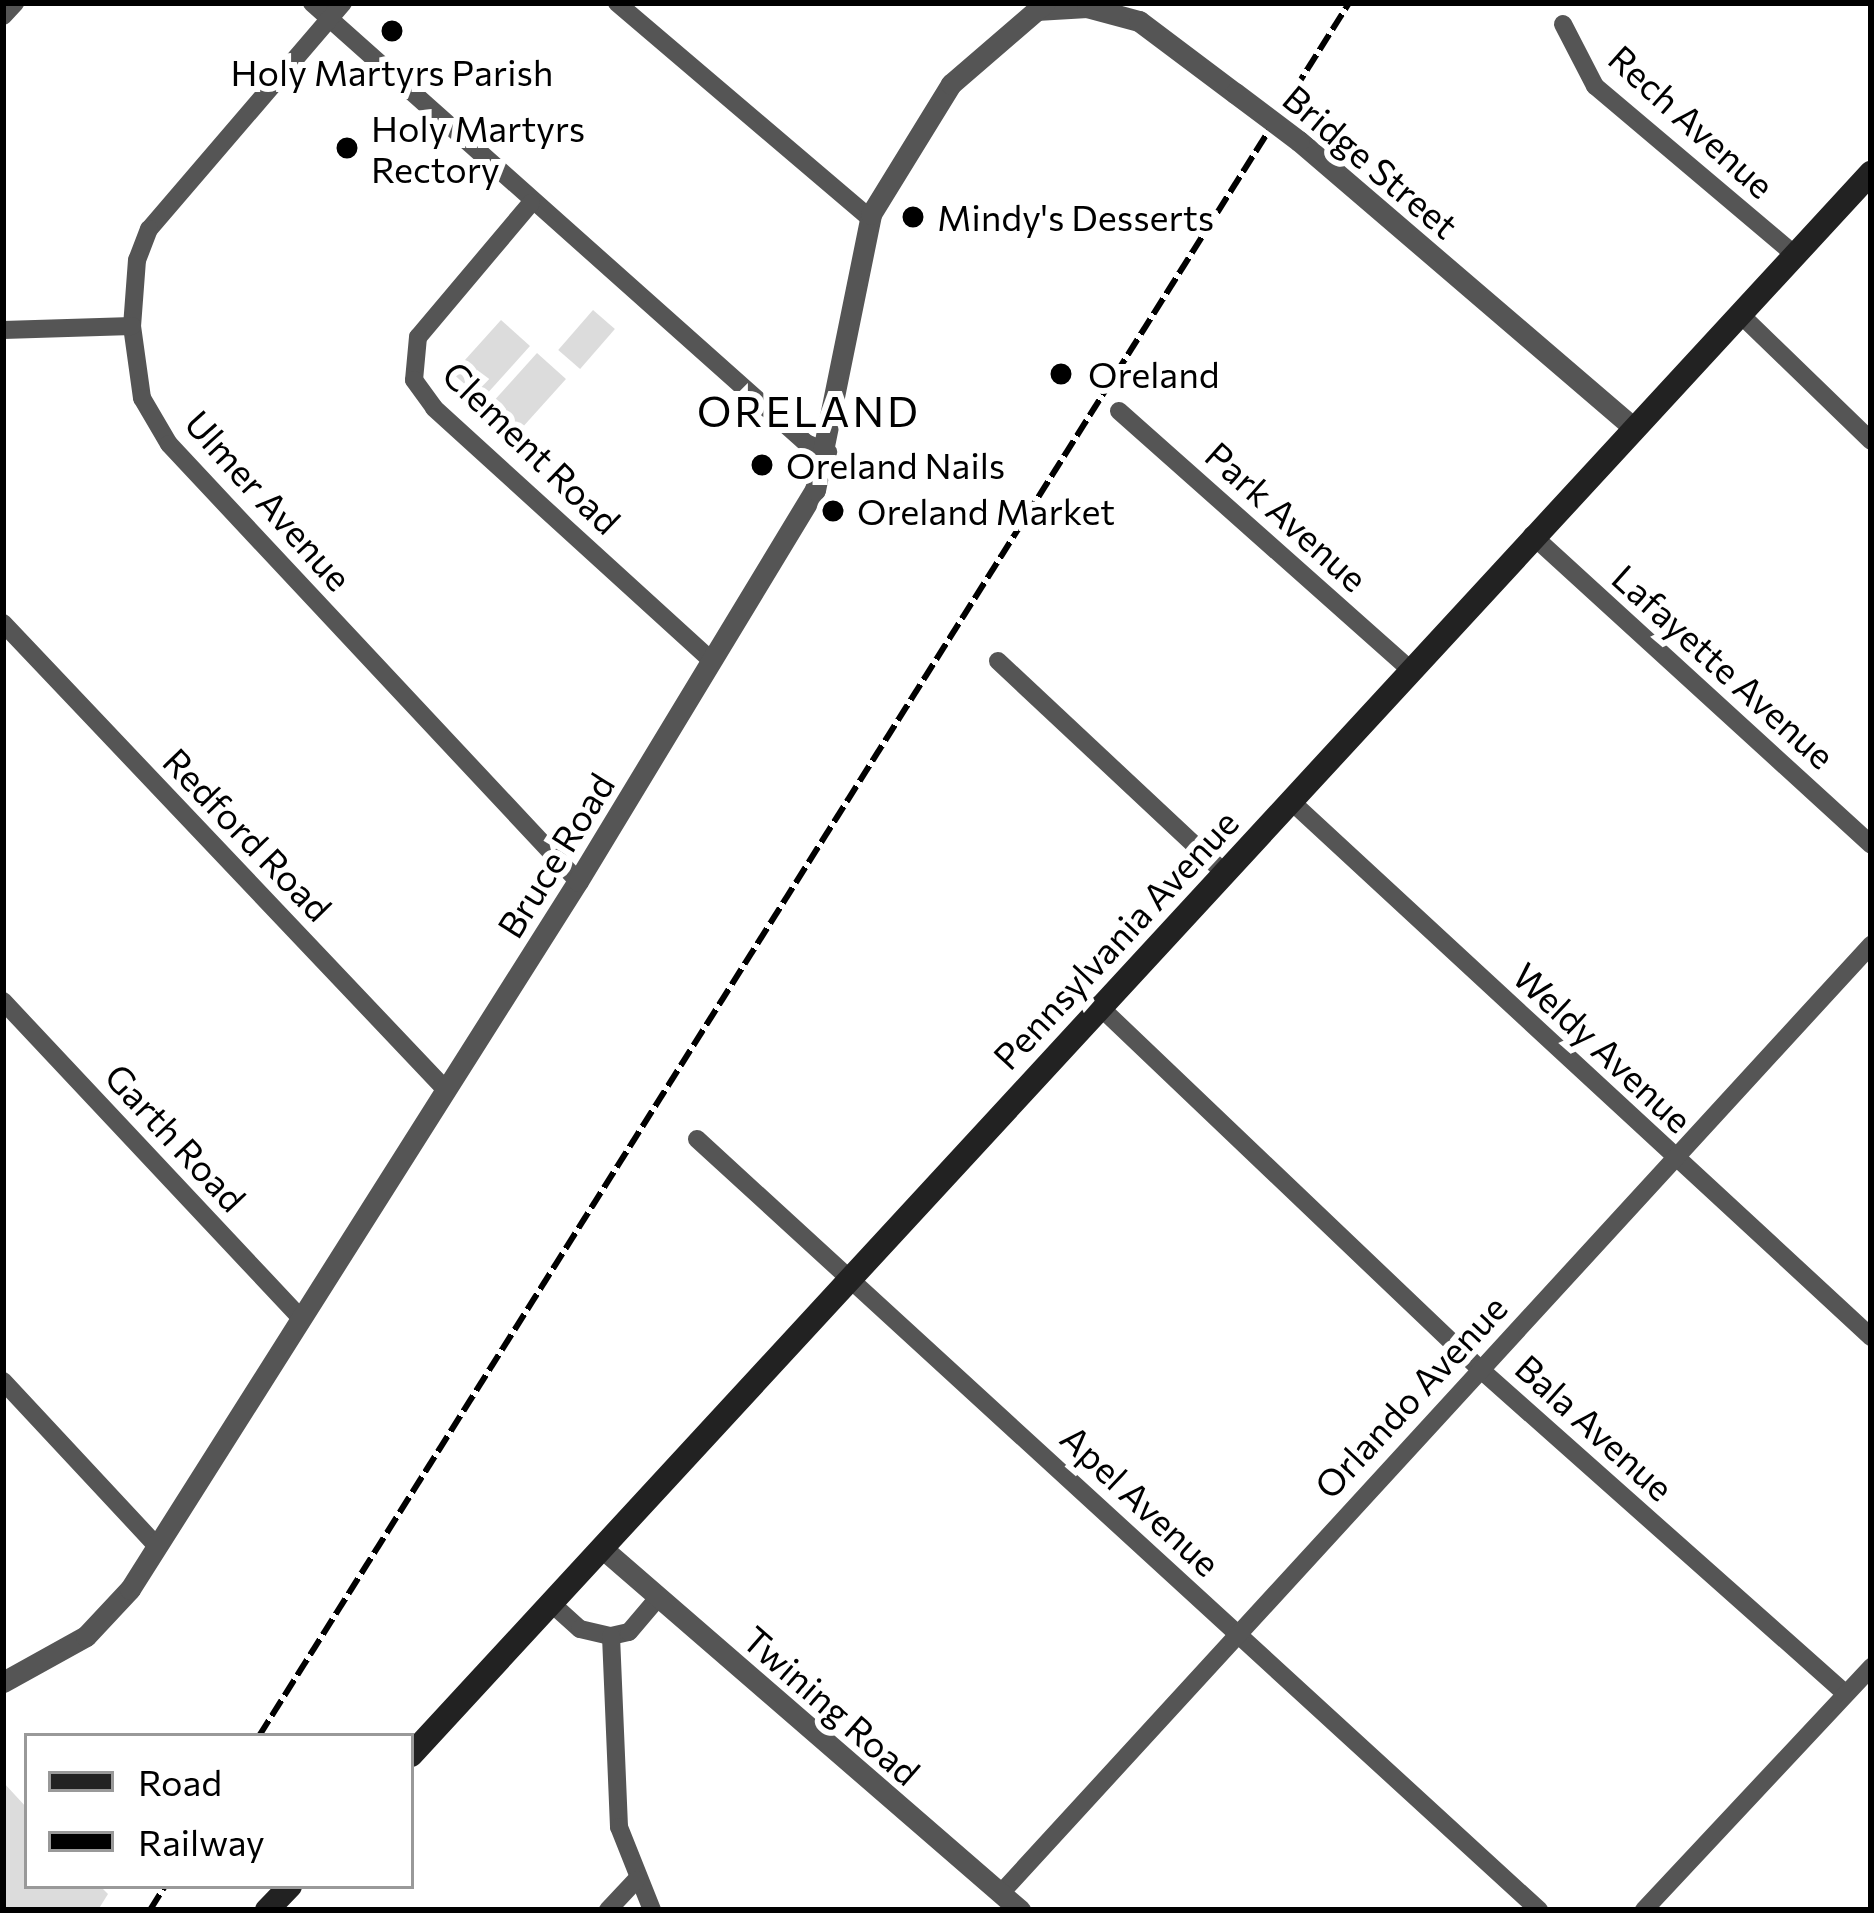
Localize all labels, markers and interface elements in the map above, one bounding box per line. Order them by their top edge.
marker: Holy Martyrs Parish [379,18,405,44]
street label: Rech Avenue [1601,36,1783,206]
place label: Holy Martyrs Parish [231,50,553,94]
street label: Bridge Street [1275,76,1467,246]
place label: Holy Martyrs Rectory [371,105,585,190]
marker: Holy Martyrs Rectory [334,135,360,161]
place label: Mindy's Desserts [937,195,1214,239]
marker: Mindy's Desserts [900,204,926,230]
street label: Clement Road [434,352,630,542]
place label: Oreland [1088,352,1220,396]
marker: Oreland [1045,358,1077,390]
district label: ORELAND [697,385,921,435]
street label: Ulmer Avenue [177,401,361,599]
street label: Park Avenue [1197,432,1377,600]
place label: Oreland Nails [786,443,1005,487]
marker: Oreland Nails [749,452,775,478]
place label: Oreland Market [857,489,1115,533]
marker: Oreland Market [820,498,846,524]
street label: Lafayette Avenue [1604,555,1844,777]
street label: Redford Road [155,739,341,929]
street label: Bruce Road [488,765,622,945]
street label: Pennsylvania Avenue [984,800,1246,1078]
street label: Weldy Avenue [1505,953,1701,1141]
street label: Garth Road [97,1054,255,1220]
street label: Orlando Avenue [1305,1286,1515,1506]
street label: Bala Avenue [1507,1345,1683,1509]
street label: Apel Avenue [1053,1416,1229,1584]
street label: Twining Road [735,1617,929,1793]
legend [24,1733,414,1889]
text: Road [138,1759,222,1803]
text: Railway [138,1819,265,1863]

